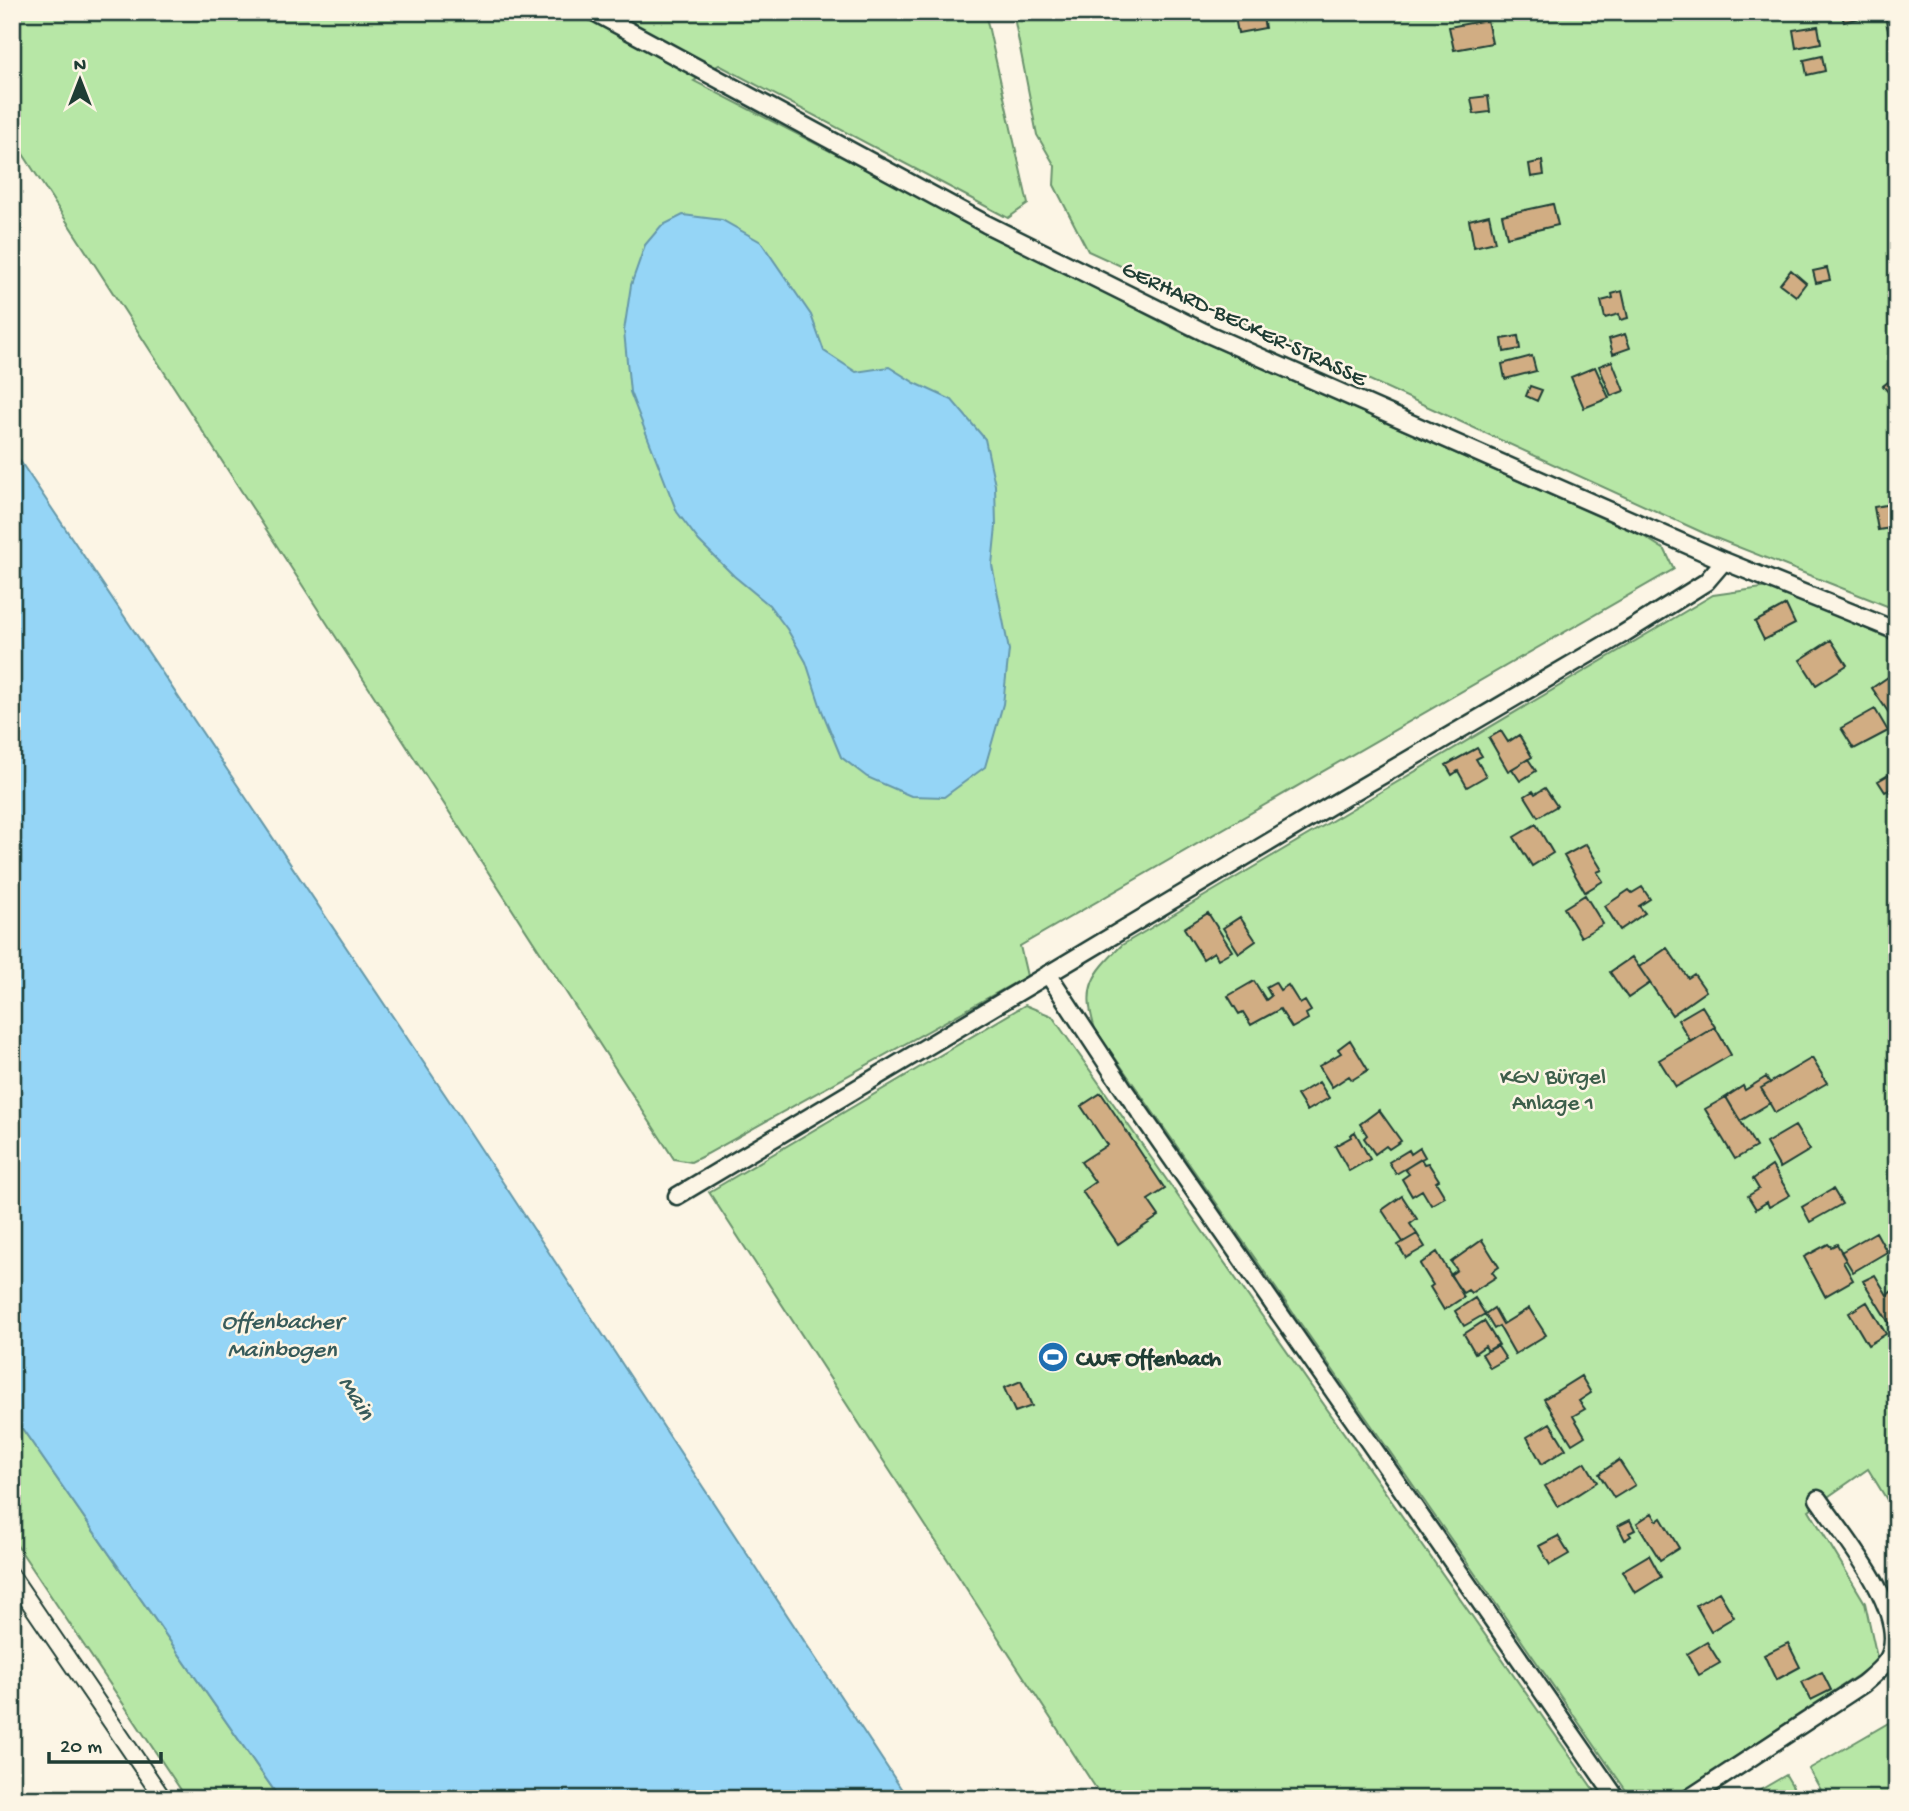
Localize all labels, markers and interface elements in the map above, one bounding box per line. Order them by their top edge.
north arrow [46,46,116,116]
text: N [74,55,86,78]
street label: GERHARD-BECKER-STRASSE [1117,256,1372,395]
park label: KGV Bürgel Anlage 1 [1500,1065,1606,1118]
water label: Offenbacher Mainbogen [222,1309,347,1366]
sports icon: CWF Offenbach [1036,1340,1070,1374]
place label: CWF Offenbach [1076,1347,1222,1374]
water label: Main [330,1371,380,1427]
scale bar [49,1720,161,1764]
text: 20 m [60,1736,102,1761]

